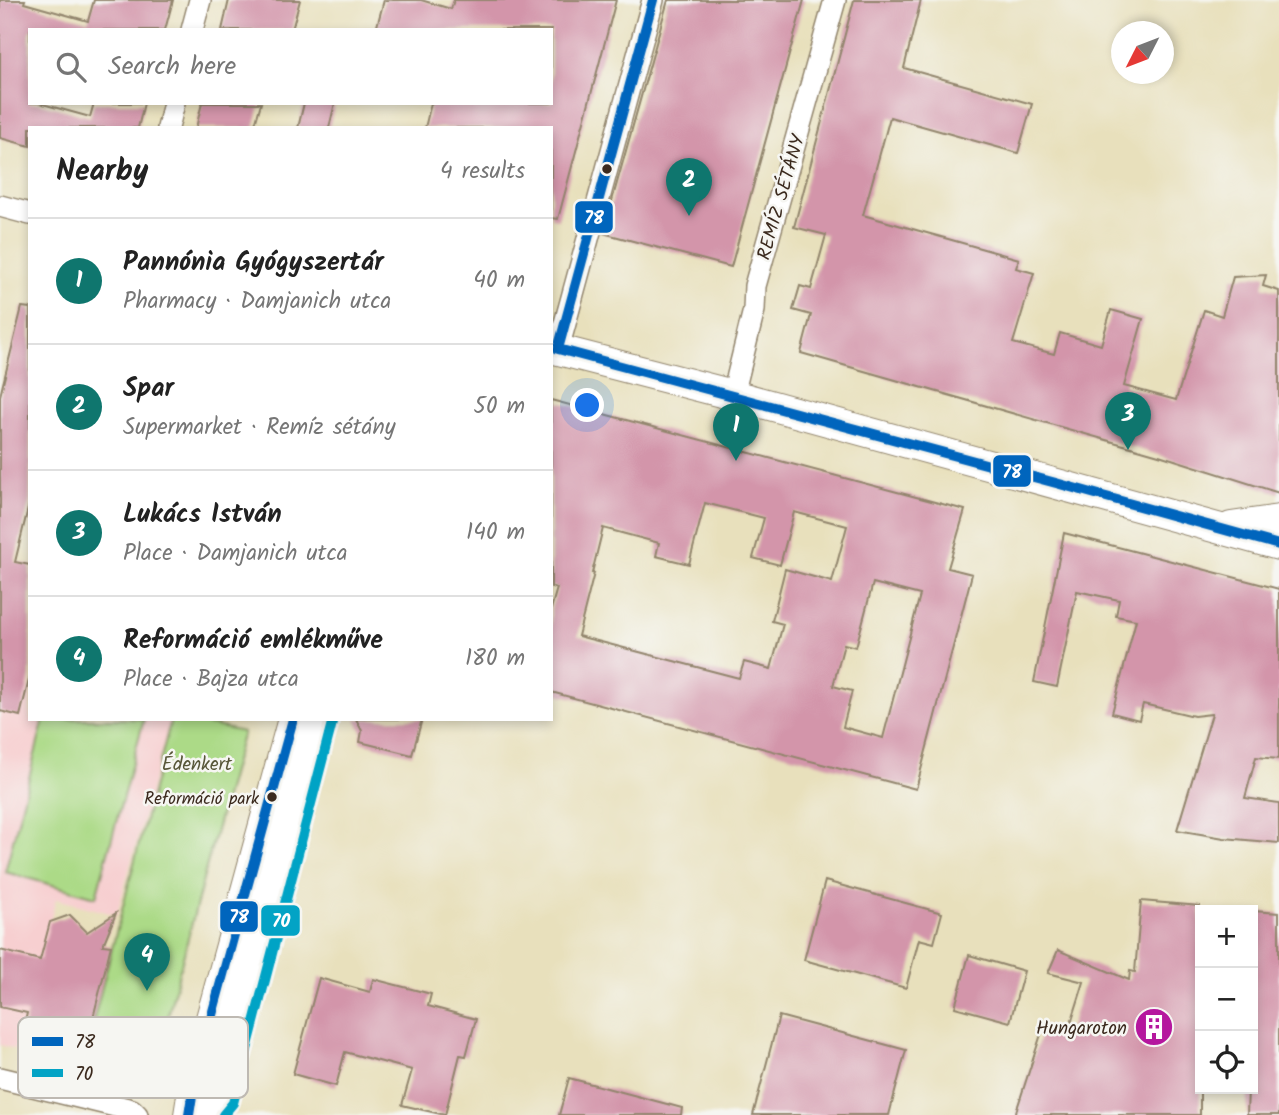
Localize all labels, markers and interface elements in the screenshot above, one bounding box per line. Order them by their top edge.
north arrow [1111,21,1174,84]
search box [28,28,553,105]
text: Search here [108,46,236,88]
icon: search [52,48,90,86]
street label: REMÍZ SÉTÁNY [750,130,814,264]
text: Nearby [56,148,148,196]
text: 4 results [440,154,525,190]
pin: 2 [666,158,712,216]
unlabelled marker [600,162,614,176]
line badge: 78 [574,200,614,234]
text: 78 [584,204,605,234]
text: Pannónia Gyógyszertár [123,242,384,284]
text: 1 [76,263,82,299]
text: 40 m [473,263,525,299]
text: Pharmacy · Damjanich utca [123,284,391,320]
text: Spar [123,368,174,410]
your location [570,388,604,422]
text: 2 [72,389,86,425]
text: 50 m [474,389,525,425]
pin: 3 [1105,392,1151,450]
pin: 1 [713,403,759,461]
text: Supermarket · Remíz sétány [123,410,395,446]
line badge: 78 [992,454,1032,488]
text: 78 [1002,458,1023,488]
text: Lukács István [123,494,282,536]
text: 3 [73,515,85,551]
text: 140 m [466,515,525,551]
text: Place · Damjanich utca [123,536,347,572]
text: Reformáció emlékműve [123,620,383,662]
text: 4 [73,641,85,677]
text: 180 m [465,641,525,677]
text: Place · Bajza utca [123,662,299,698]
park label: Édenkert [162,750,233,780]
place label: Reformáció park [144,786,260,813]
marker: Reformáció park [265,790,279,804]
line badge: 78 [219,900,259,933]
text: 78 [229,903,250,933]
line badge: 70 [260,904,301,937]
map controls [1195,905,1258,1094]
button: + [1195,905,1258,968]
text: 70 [272,907,291,937]
pin: 4 [124,933,170,991]
button: − [1195,968,1258,1031]
building icon: Hungaroton [1133,1006,1175,1048]
place label: Hungaroton [1036,1014,1127,1044]
legend [18,1017,248,1098]
text: 78 [75,1028,96,1058]
button: locate [1195,1031,1258,1094]
text: 70 [75,1060,93,1090]

